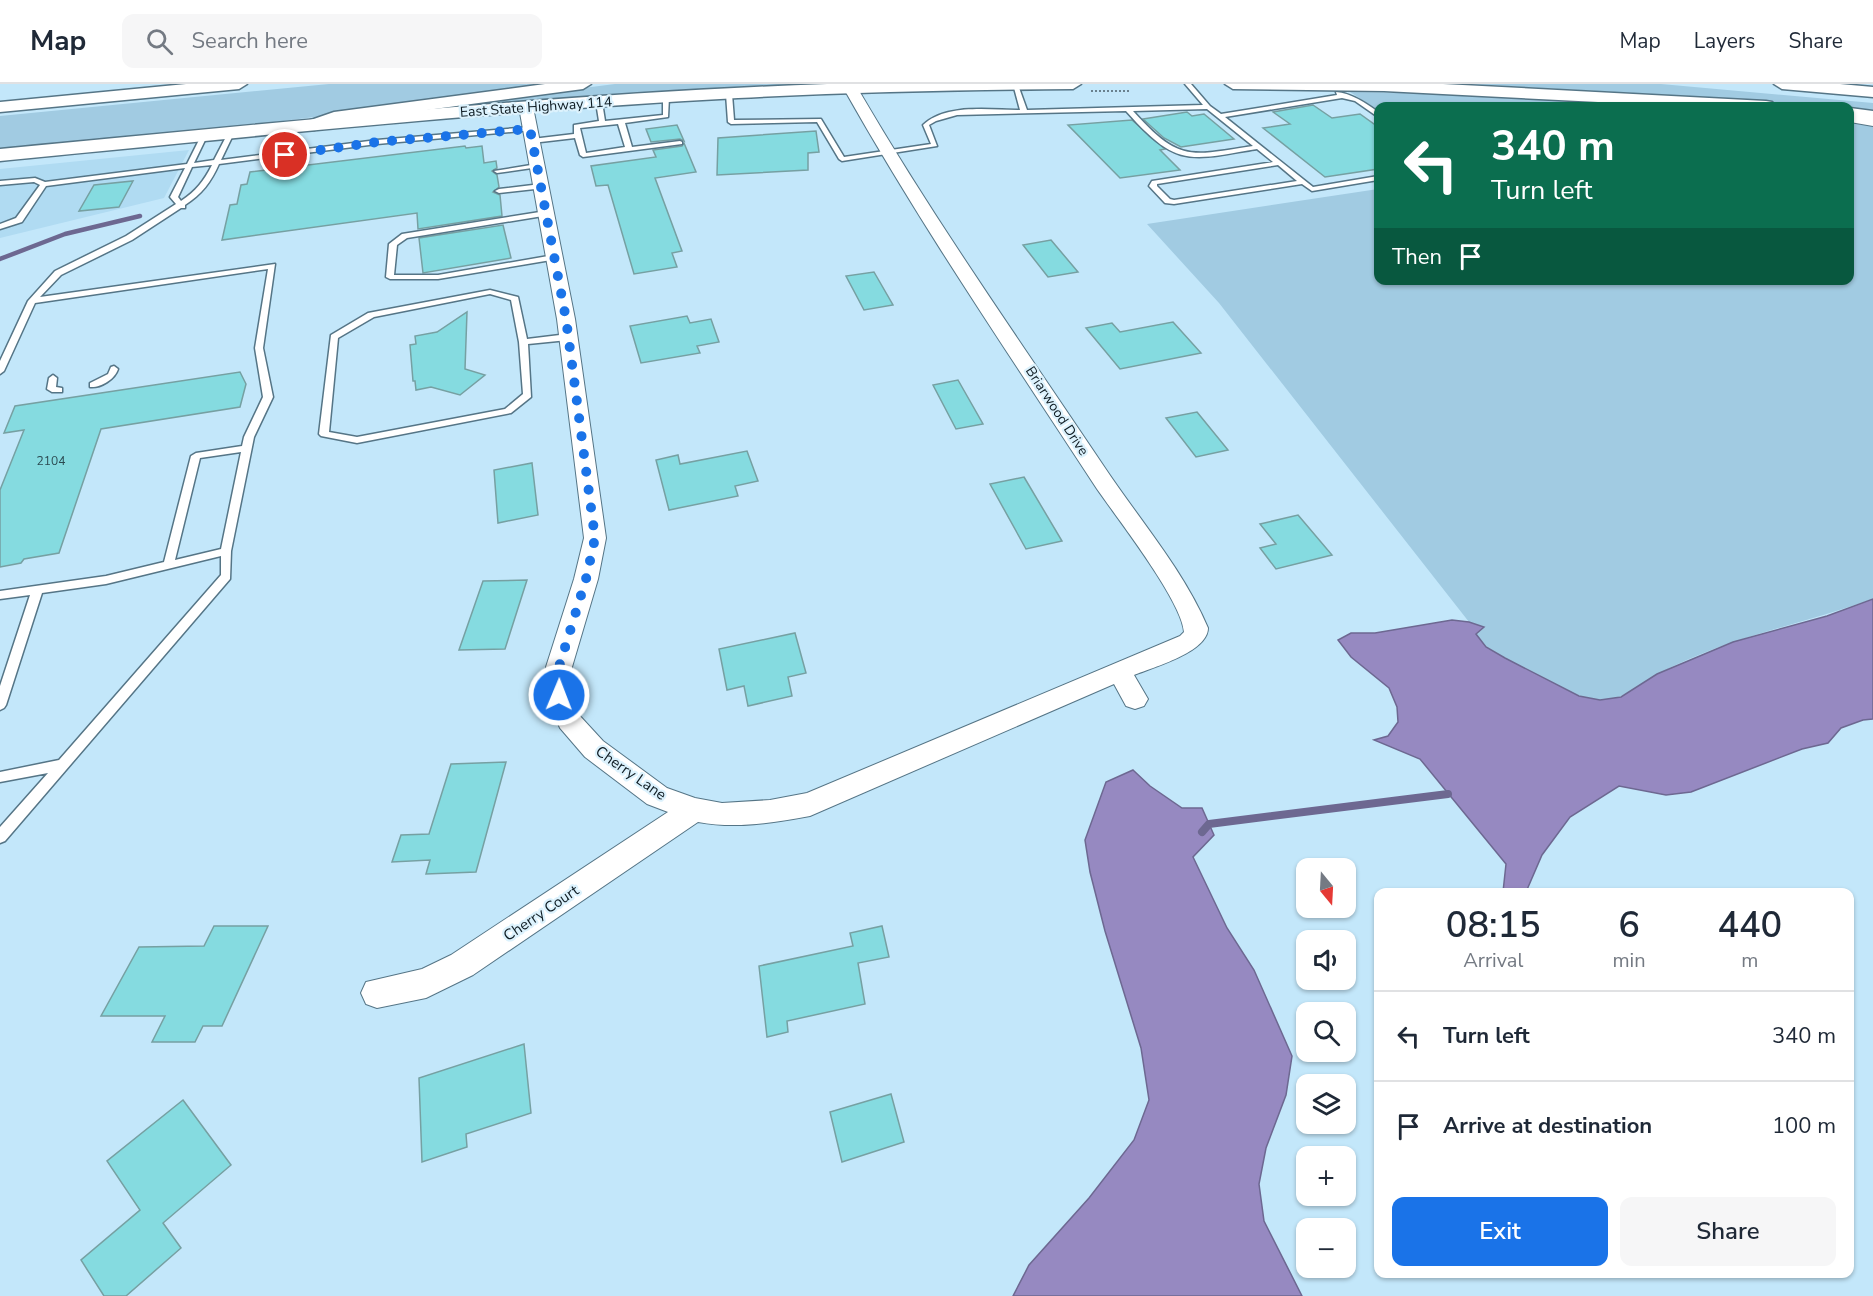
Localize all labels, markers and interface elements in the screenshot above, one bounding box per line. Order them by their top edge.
search box [122,14,542,68]
text: Map [30,22,86,60]
icon: search [143,25,176,58]
text: Search here [191,26,308,56]
text: Map [1619,27,1661,55]
text: Layers [1694,27,1755,55]
text: Share [1788,27,1843,55]
street label: East State Highway 114 [459,92,613,122]
text: 340 m [1491,118,1615,175]
icon: left [1392,126,1470,204]
pin [259,129,310,180]
icon: arrive [268,138,301,171]
text: Turn left [1491,172,1592,209]
icon: arrive [1454,240,1487,273]
text: Then [1392,242,1442,272]
street label: Briarwood Drive [1021,363,1093,459]
house number: 2104 [37,453,65,469]
position arrow [527,663,591,727]
street label: Cherry Lane [592,741,670,805]
north arrow [1296,858,1356,918]
map controls [1296,858,1356,1278]
street label: Cherry Court [499,880,583,946]
text: 08:15 [1446,901,1541,950]
text: 6 [1618,901,1640,950]
text: 440 [1717,901,1782,950]
button: sound [1296,930,1356,990]
text: Arrival [1463,947,1523,974]
text: min [1613,947,1646,974]
text: m [1741,947,1758,974]
button: search [1296,1002,1356,1062]
icon: left [1392,1020,1425,1053]
text: Turn left [1443,1021,1530,1051]
text: 340 m [1772,1021,1836,1051]
button: layers [1296,1074,1356,1134]
icon: arrive [1392,1110,1425,1143]
text: Arrive at destination [1443,1111,1652,1141]
text: 100 m [1772,1111,1836,1141]
button: + [1296,1146,1356,1206]
button: Exit [1392,1197,1608,1266]
button: Share [1620,1197,1836,1266]
button: − [1296,1218,1356,1278]

